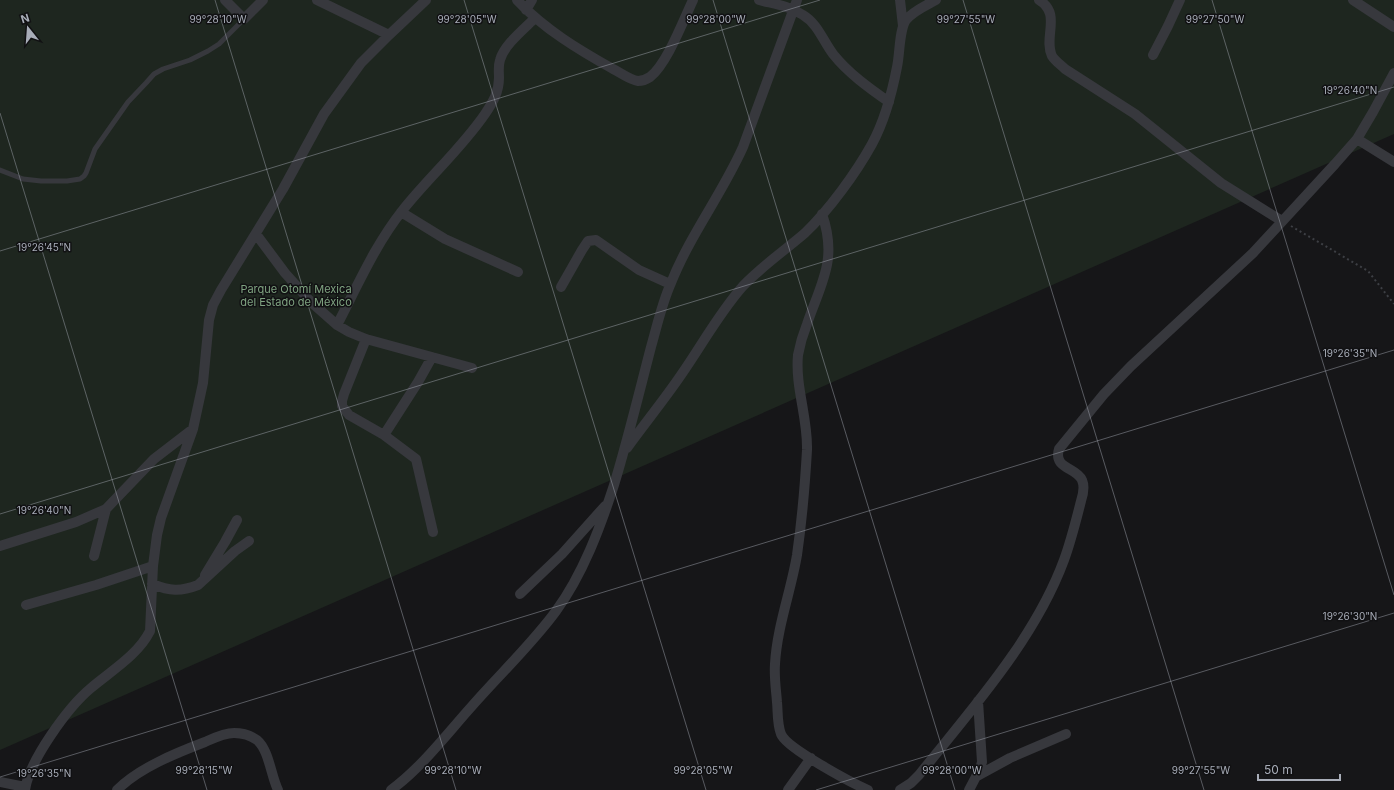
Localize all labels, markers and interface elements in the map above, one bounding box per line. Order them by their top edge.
north arrow [8,8,48,48]
text: N [19,11,31,26]
text: 99°28'10"W [189,13,247,25]
text: 99°28'05"W [437,13,497,25]
text: 99°28'00"W [686,13,746,25]
text: 99°27'55"W [937,13,995,25]
text: 99°27'50"W [1186,13,1244,25]
text: 19°26'40"N [1323,84,1377,96]
text: 19°26'45"N [17,241,71,253]
park label: Parque Otomí Mexica del Estado de México [240,282,352,309]
text: 19°26'35"N [1323,347,1377,359]
text: 19°26'40"N [17,504,71,516]
text: 19°26'30"N [1323,610,1377,622]
scale bar [1258,756,1340,782]
text: 50 m [1264,762,1293,777]
text: 99°28'15"W [176,764,233,776]
text: 99°28'10"W [424,764,482,776]
text: 99°28'05"W [673,764,733,776]
text: 99°28'00"W [922,764,982,776]
text: 99°27'55"W [1172,764,1230,776]
text: 19°26'35"N [17,767,71,779]

